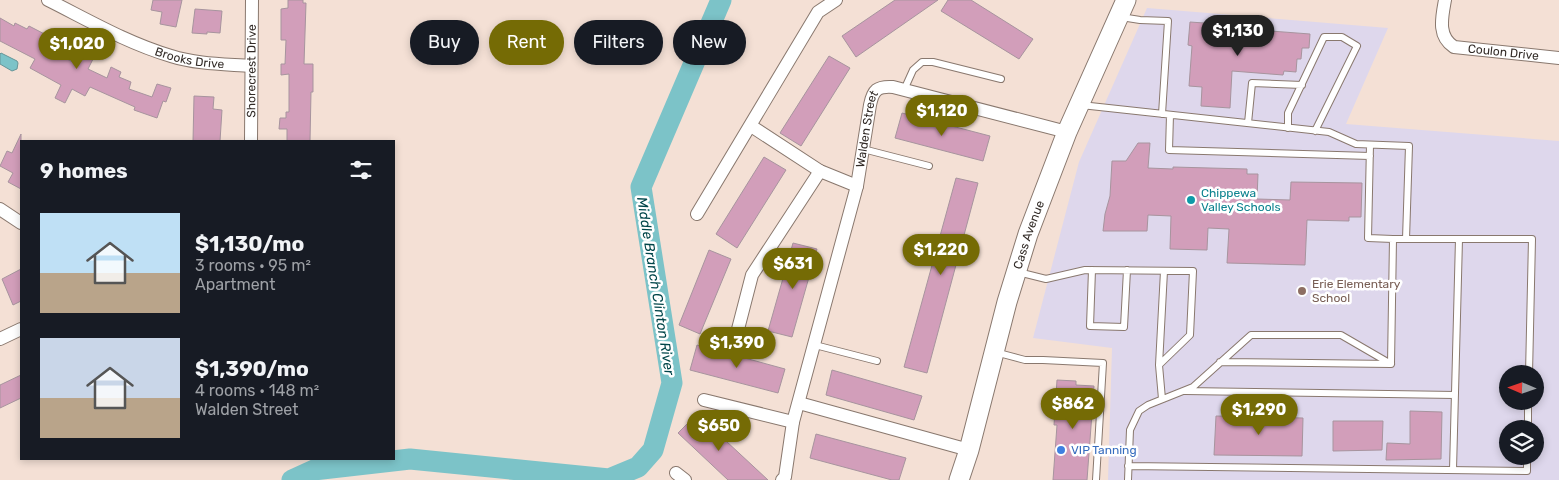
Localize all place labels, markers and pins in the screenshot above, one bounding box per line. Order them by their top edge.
pin: $1,130 [1197,15,1279,57]
pin: $1,020 [36,28,118,70]
pin: $1,120 [901,94,983,137]
place label: Chippewa Valley Schools [1201,186,1281,214]
marker: Chippewa Valley Schools [1185,194,1197,206]
pin: $1,220 [900,234,982,276]
pin: $631 [763,248,823,290]
place label: Erie Elementary School [1312,277,1401,305]
marker: Erie Elementary School [1296,285,1308,297]
pin: $1,390 [696,326,778,369]
pin: $862 [1043,388,1103,430]
pin: $1,290 [1218,394,1300,436]
pin: $650 [689,410,749,452]
place label: VIP Tanning [1071,443,1137,457]
marker: VIP Tanning [1055,444,1067,456]

